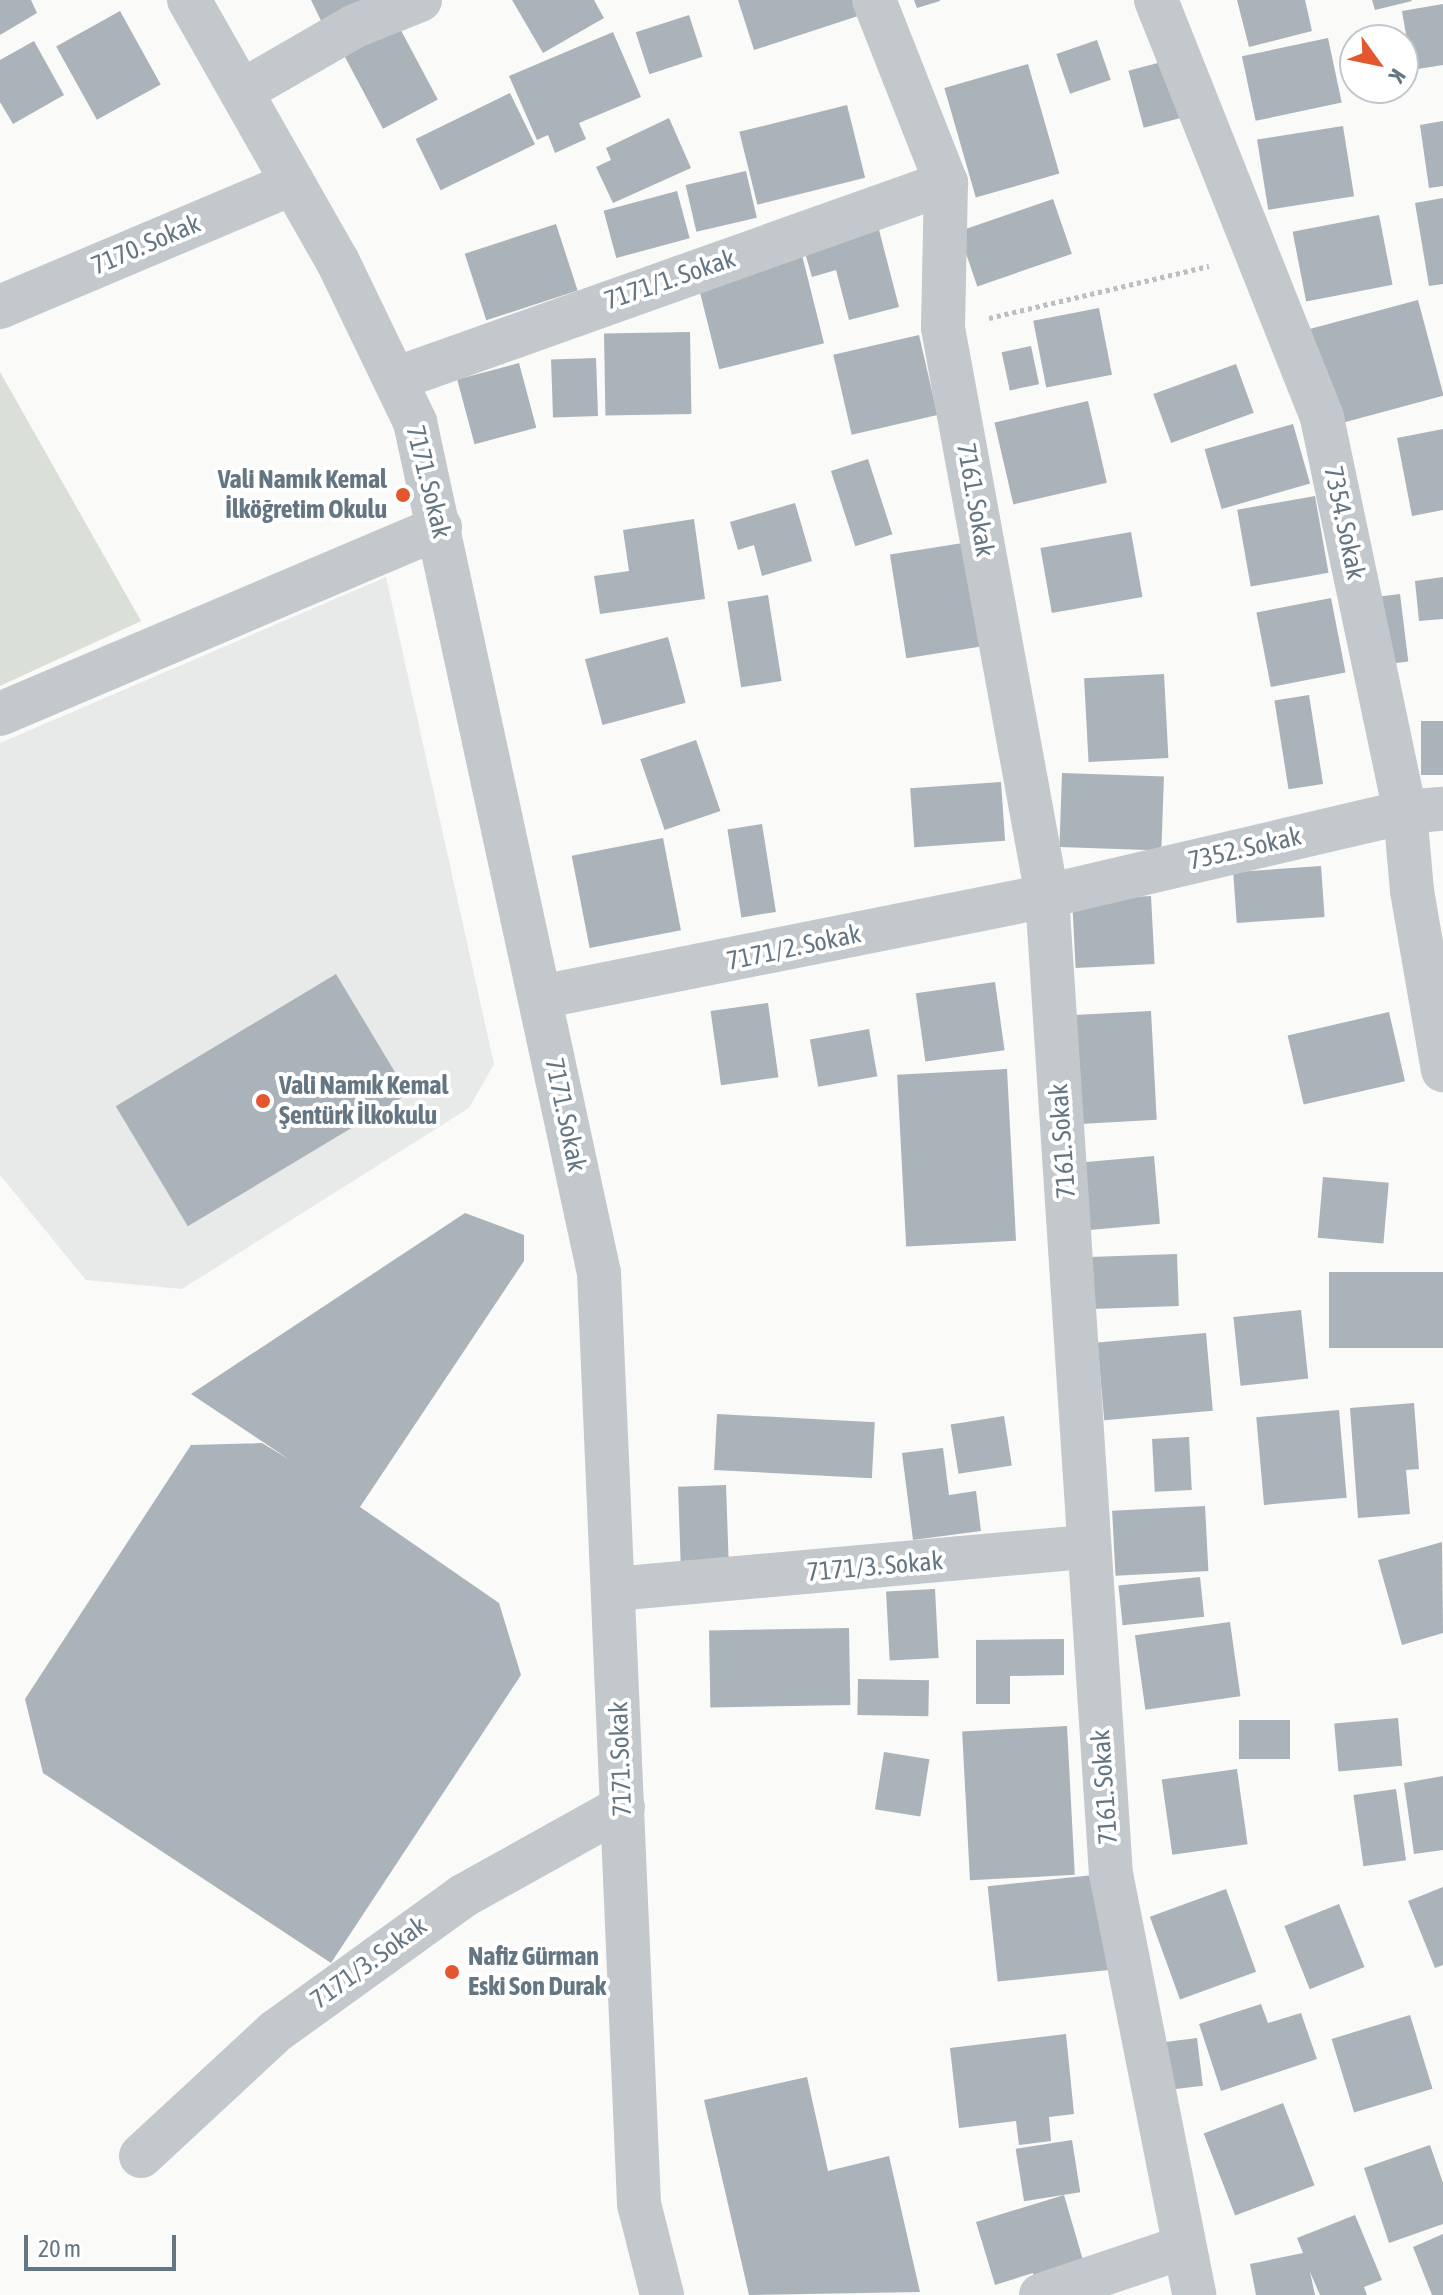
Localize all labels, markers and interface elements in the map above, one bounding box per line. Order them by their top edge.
north arrow [1339,24,1419,104]
text: K [1384,64,1411,88]
street label: 7170. Sokak [87,208,205,282]
street label: 7171/1. Sokak [601,243,739,317]
street label: 7171. Sokak [399,422,457,542]
street label: 7161. Sokak [950,441,1000,559]
street label: 7354. Sokak [1317,463,1371,583]
place label: Vali Namık Kemal İlköğretim Okulu [218,464,387,526]
marker: Vali Namık Kemal İlköğretim Okulu [394,486,412,504]
street label: 7352. Sokak [1185,821,1305,877]
street label: 7171/2. Sokak [724,919,864,977]
street label: 7171. Sokak [538,1055,592,1175]
place label: Vali Namık Kemal Şentürk İlkokulu [279,1070,448,1132]
street label: 7161. Sokak [1043,1082,1083,1200]
marker: Vali Namık Kemal Şentürk İlkokulu [254,1092,272,1110]
street label: 7171/3. Sokak [806,1546,944,1588]
street label: 7171. Sokak [603,1701,639,1817]
street label: 7161. Sokak [1085,1728,1125,1846]
street label: 7171/3. Sokak [305,1910,433,2016]
place label: Nafiz Gürman Eski Son Durak [468,1941,606,2002]
marker: Nafiz Gürman Eski Son Durak [443,1963,461,1981]
scale bar [28,2219,180,2269]
text: 20 m [38,2235,81,2262]

